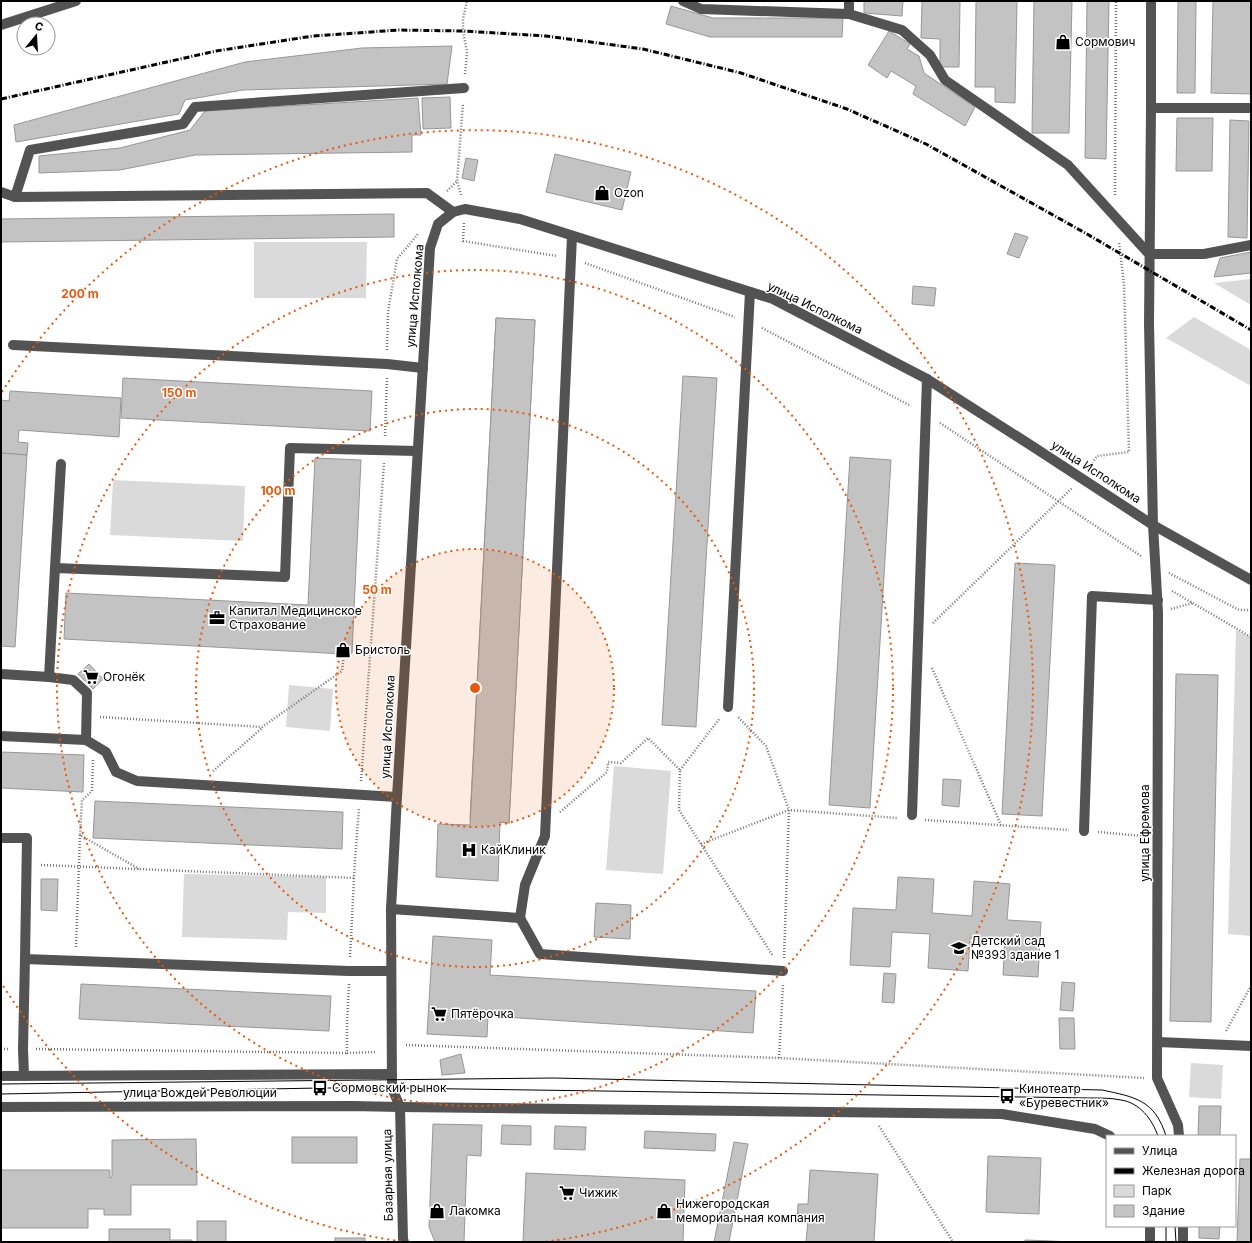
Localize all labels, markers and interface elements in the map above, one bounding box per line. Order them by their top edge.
north arrow [16,16,56,56]
text: С [33,19,45,34]
shop icon: Сормович [1054,33,1072,51]
place label: Сормович [1075,34,1136,49]
shop icon: Ozon [593,184,611,202]
place label: Ozon [614,185,644,200]
street label: улица Исполкома [403,244,427,348]
street label: улица Исполкома [765,278,865,337]
text: 200 m [61,286,99,301]
text: 150 m [162,385,196,400]
street label: улица Исполкома [1049,437,1144,506]
text: 100 m [260,483,296,498]
text: 50 m [362,582,392,597]
place label: Капитал Медицинское Страхование [229,603,362,632]
office icon: Капитал Медицинское Страхование [208,609,226,627]
shop icon: Бристоль [334,641,352,659]
place label: Бристоль [355,642,411,657]
supermarket icon: Огонёк [82,668,100,686]
place label: Огонёк [103,669,145,684]
street label: улица Исполкома [377,675,398,779]
centre of rings [468,681,482,695]
street label: улица Ефремова [1137,784,1152,882]
hospital icon: КайКлиник [460,841,478,859]
place label: КайКлиник [481,842,546,857]
place label: Детский сад №393 здание 1 [971,933,1059,962]
school or university icon: Детский сад №393 здание 1 [950,939,968,957]
supermarket icon: Пятёрочка [430,1005,448,1023]
place label: Пятёрочка [451,1006,514,1021]
bus stop icon: Сормовский рынок [311,1079,329,1097]
place label: Сормовский рынок [332,1080,447,1095]
place label: Кинотеатр «Буревестник» [1019,1081,1109,1110]
street label: улица Вождей Революции [123,1085,277,1100]
bus stop icon: Кинотеатр «Буревестник» [998,1087,1016,1105]
street label: Базарная улица [379,1129,396,1221]
legend [1106,1135,1236,1227]
text: Улица [1142,1143,1177,1158]
text: Железная дорога [1142,1163,1245,1178]
text: Парк [1142,1183,1172,1198]
supermarket icon: Чижик [558,1184,576,1202]
place label: Чижик [579,1185,618,1200]
place label: Нижегородская мемориальная компания [676,1196,825,1225]
shop icon: Лакомка [428,1202,446,1220]
shop icon: Нижегородская мемориальная компания [655,1202,673,1220]
place label: Лакомка [449,1203,501,1218]
text: Здание [1142,1203,1185,1218]

